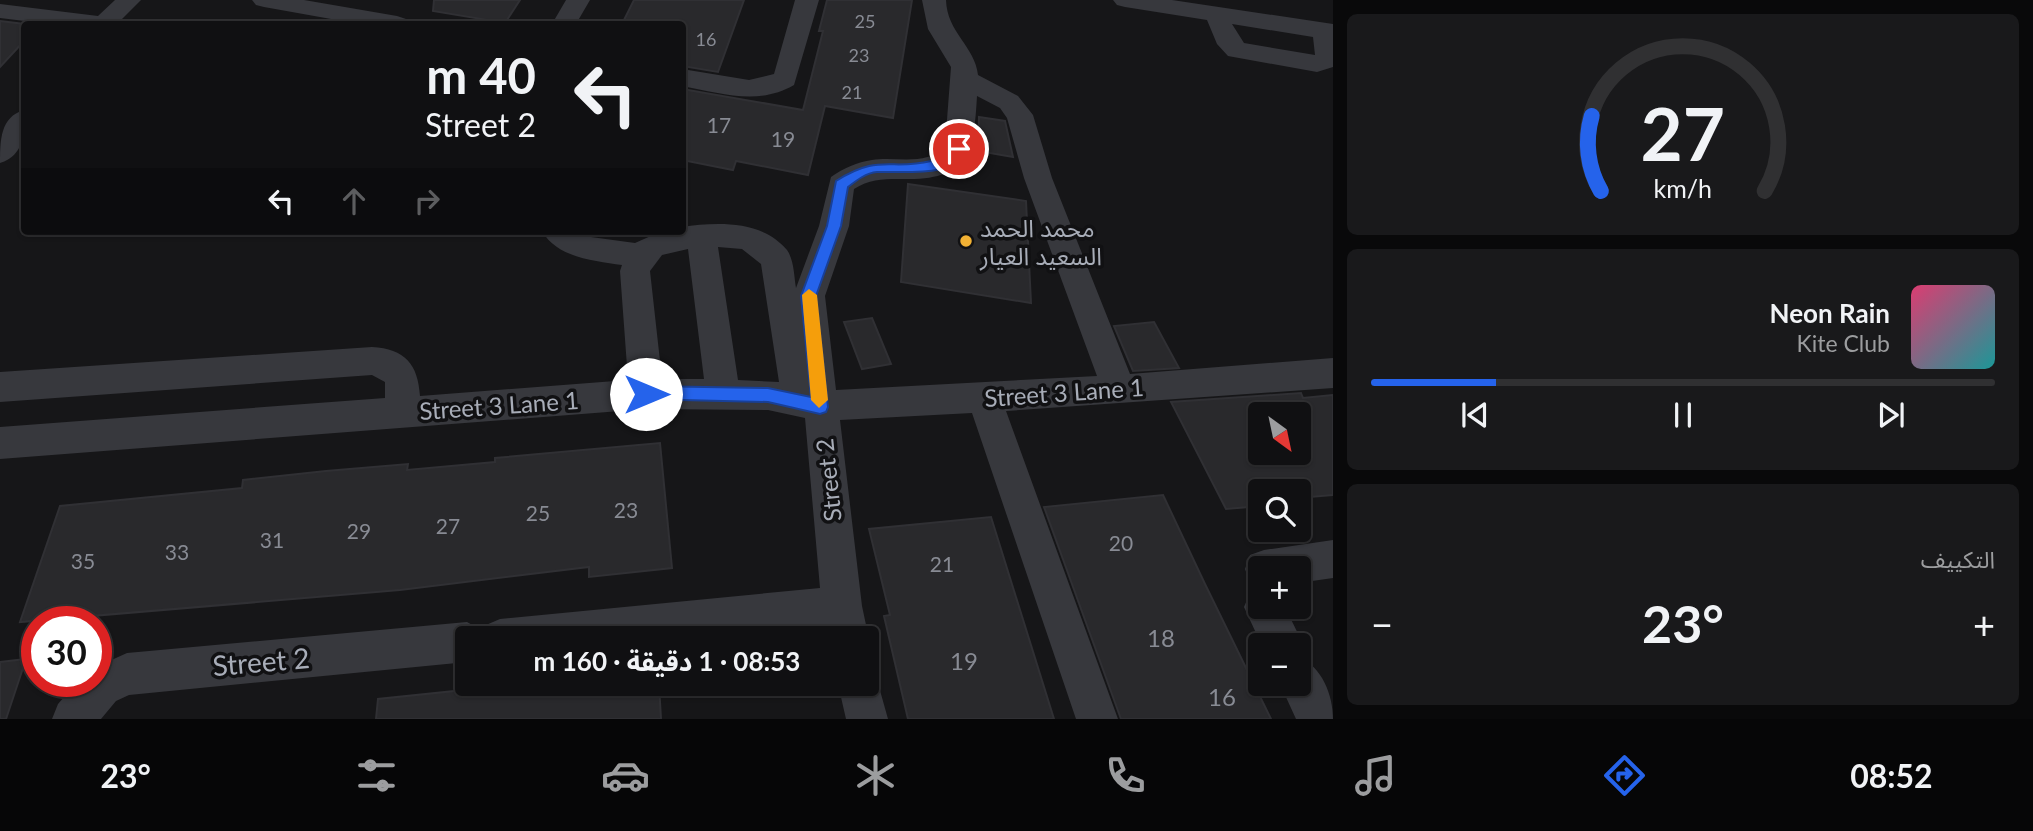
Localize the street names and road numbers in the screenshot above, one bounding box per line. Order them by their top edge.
street label: Street 3 Lane 1 [983,372,1145,412]
street label: Street 3 Lane 1 [418,385,580,425]
street label: Street 2 [809,437,847,523]
street label: Street 2 [211,640,311,682]

